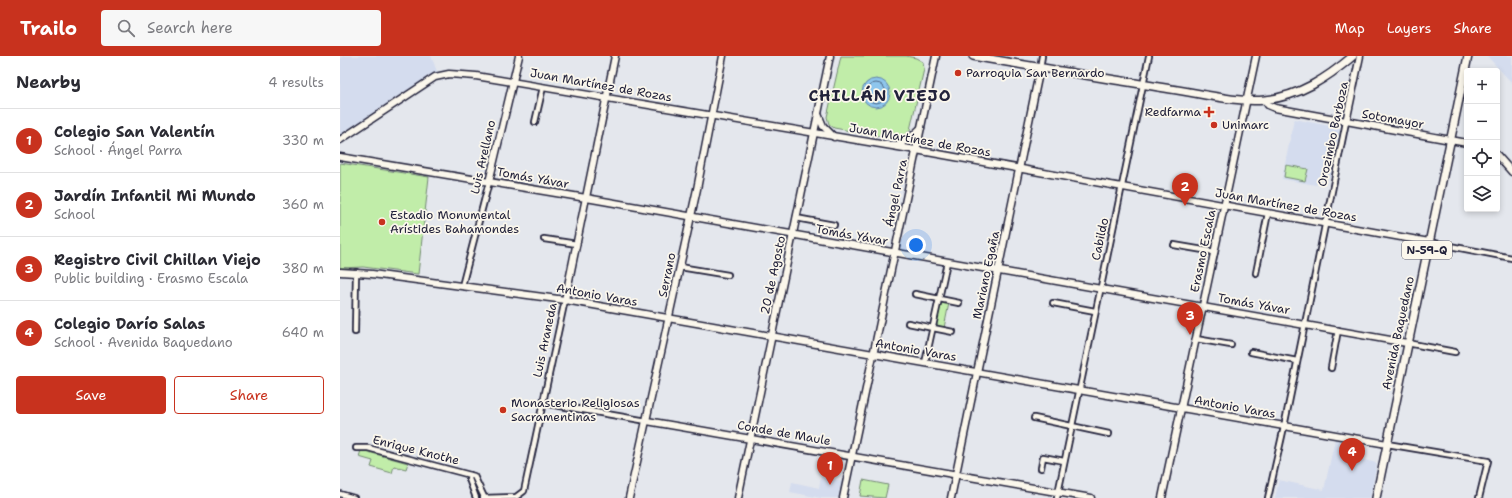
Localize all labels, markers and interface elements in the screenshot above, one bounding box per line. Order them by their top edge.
search box [101,10,381,46]
text: Trailo [20,16,77,41]
icon: search [115,17,137,39]
text: Search here [147,18,233,38]
text: Map [1335,19,1365,37]
text: Layers [1387,19,1431,37]
text: Share [1453,19,1492,37]
street label: Juan Martínez de Rozas [529,65,673,105]
place label: Parroquia San Bernardo [966,65,1105,81]
marker: Parroquia San Bernardo [953,68,963,78]
map controls [1464,68,1500,212]
button: + [1464,68,1500,104]
text: Nearby [16,71,81,93]
text: 4 results [268,74,324,91]
street label: Orozimbo Barboza [1314,79,1352,188]
district label: CHILLÁN VIEJO [808,85,952,106]
place label: Redfarma [1145,104,1202,120]
button: − [1464,104,1500,140]
street label: Sotomayor [1361,106,1426,132]
marker: Redfarma [1204,107,1214,117]
place label: Unimarc [1222,117,1269,133]
street label: Luis Arellano [467,118,499,196]
street label: Juan Martínez de Rozas [848,120,992,160]
marker: Unimarc [1209,120,1219,130]
text: Colegio San Valentín [54,122,215,142]
text: 1 [26,132,32,149]
text: 330 m [282,132,324,149]
button: locate [1464,140,1500,176]
text: School · Ángel Parra [54,142,182,159]
street label: Ángel Parra [881,157,911,228]
street label: Tomás Yávar [496,164,571,192]
pin: 2 [1172,173,1198,206]
button: layers [1464,176,1500,212]
street label: Juan Martínez de Rozas [1214,185,1358,225]
text: Jardín Infantil Mi Mundo [54,186,256,206]
text: 2 [24,196,34,213]
text: 360 m [282,196,324,213]
text: School [54,206,95,223]
place label: Estadio Monumental Arístides Bahamondes [390,207,519,237]
street label: Erasmo Escala [1186,208,1220,294]
street label: Cabildo [1088,216,1112,262]
marker: Estadio Monumental Arístides Bahamondes [377,217,387,227]
street label: Tomás Yávar [815,221,890,249]
street label: Mariano Egaña [969,229,1003,321]
street label: 20 de Agosto [757,234,789,316]
your location [906,235,926,255]
road number: N-59-Q [1402,241,1452,259]
text: Registro Civil Chillan Viejo [54,250,261,270]
street label: Serrano [654,251,680,299]
text: 3 [24,260,34,277]
text: 380 m [282,260,324,277]
text: Public building · Erasmo Escala [54,270,248,287]
street label: Avenida Baquedano [1378,275,1418,391]
street label: Antonio Varas [555,280,639,310]
street label: Tomás Yávar [1217,290,1292,318]
street label: Luis Araneda [529,301,561,379]
pin: 3 [1177,302,1203,335]
text: Colegio Darío Salas [54,314,205,334]
text: 4 [24,324,34,341]
text: 640 m [282,324,324,341]
text: School · Avenida Baquedano [54,334,233,351]
street label: Antonio Varas [874,335,958,365]
button: Save [16,376,166,414]
button: Share [174,376,324,414]
street label: Antonio Varas [1193,392,1277,422]
place label: Monasterio Religiosas Sacramentinas [511,395,640,425]
marker: Monasterio Religiosas Sacramentinas [498,405,508,415]
street label: Conde de Maule [736,417,832,449]
street label: Enrique Knothe [371,432,461,469]
pin: 4 [1339,438,1365,471]
pin: 1 [817,452,843,485]

